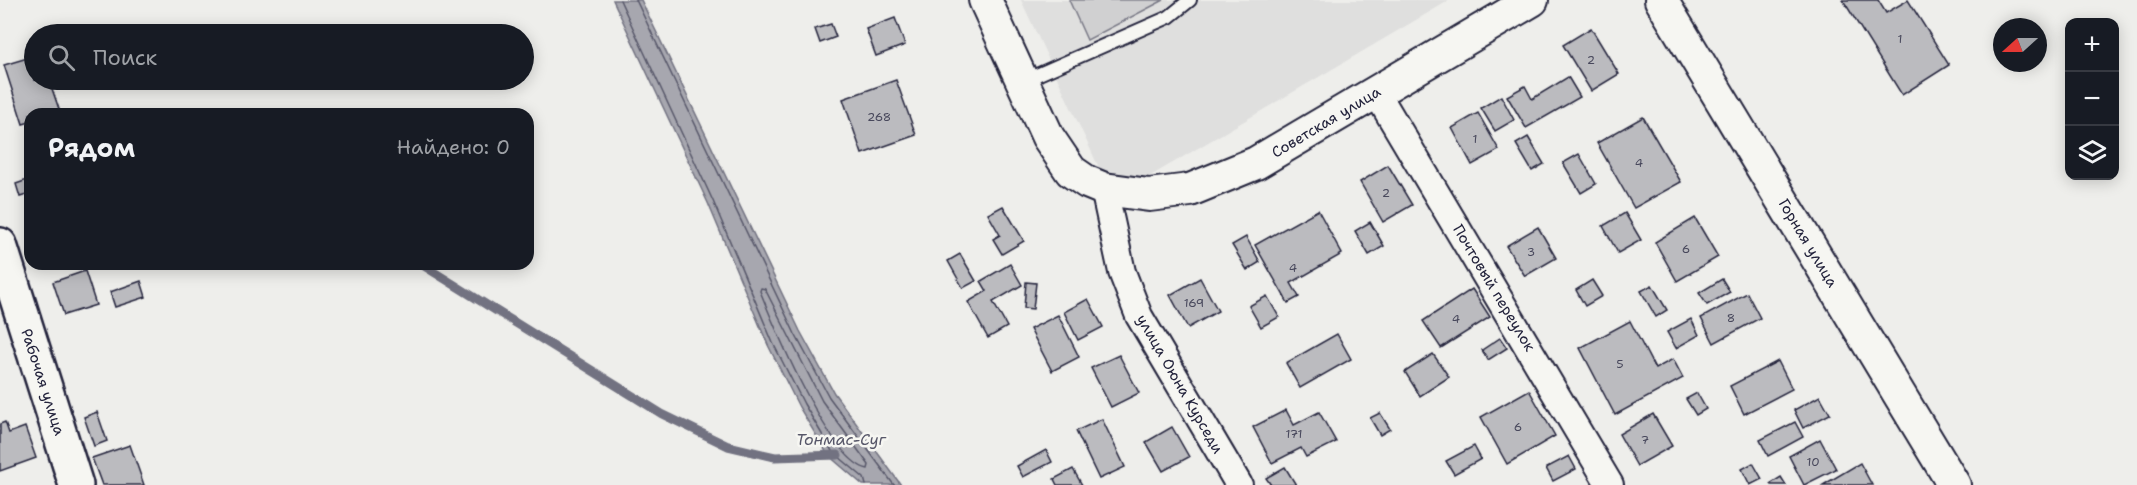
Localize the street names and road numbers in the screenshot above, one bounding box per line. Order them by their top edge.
street label: Советская улица [1268,81,1385,163]
street label: Горная улица [1774,195,1843,292]
street label: Почтовый переулок [1448,221,1540,355]
street label: улица Оюна Курседи [1132,311,1228,457]
street label: Рабочая улица [16,326,70,439]

